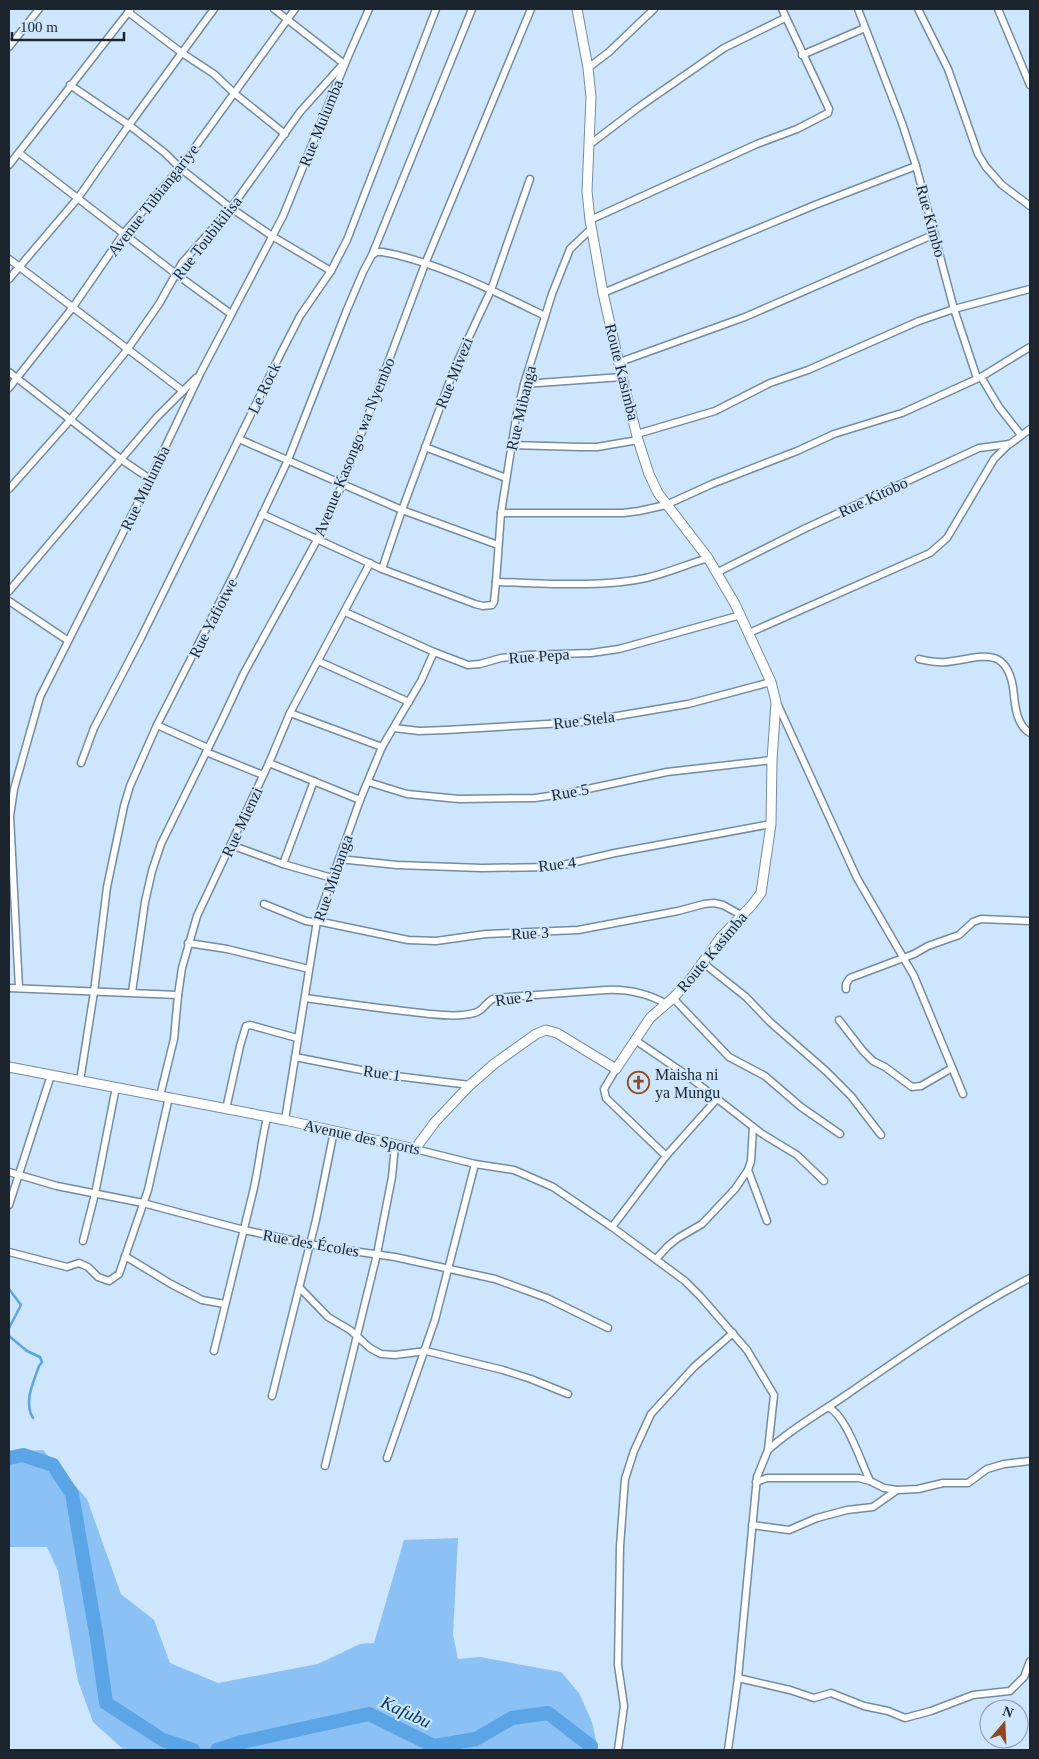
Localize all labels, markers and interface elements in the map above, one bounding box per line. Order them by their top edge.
scale bar [12,10,125,42]
text: 100 m [20,19,58,35]
street label: Rue Mulumba [296,77,346,169]
street label: Avenue Tubiangariye [104,141,203,260]
street label: Rue Kimbo [913,183,949,259]
street label: Rue Toubikilisa [169,193,245,283]
street label: Route Kasimba [602,322,642,422]
street label: Rue Mivezi [432,334,476,411]
street label: Avenue Kasongo wa Nyembo [310,355,399,539]
street label: Le Rock [244,360,284,416]
street label: Rue Mibanga [503,364,540,452]
street label: Rue Mulumba [117,443,173,533]
street label: Rue Kitobo [836,474,910,520]
street label: Rue Yafiotwe [186,575,240,661]
street label: Rue Pepa [508,645,570,668]
street label: Rue Stela [552,708,616,732]
street label: Rue 5 [550,780,590,804]
street label: Rue Mienzi [218,784,266,860]
street label: Rue Mubanga [310,833,357,924]
street label: Rue 4 [537,853,577,875]
street label: Route Kasimba [674,909,750,995]
street label: Rue 3 [511,924,549,942]
street label: Rue 2 [494,987,534,1009]
street label: Rue 1 [362,1062,402,1084]
place label: Maisha ni ya Mungu [655,1066,720,1102]
church icon: Maisha ni ya Mungu [627,1071,651,1095]
street label: Avenue des Sports [302,1116,422,1159]
street label: Rue des Écoles [261,1225,361,1260]
water label: Kafubu [377,1691,434,1732]
north arrow [979,1699,1029,1749]
text: N [1001,1703,1015,1721]

